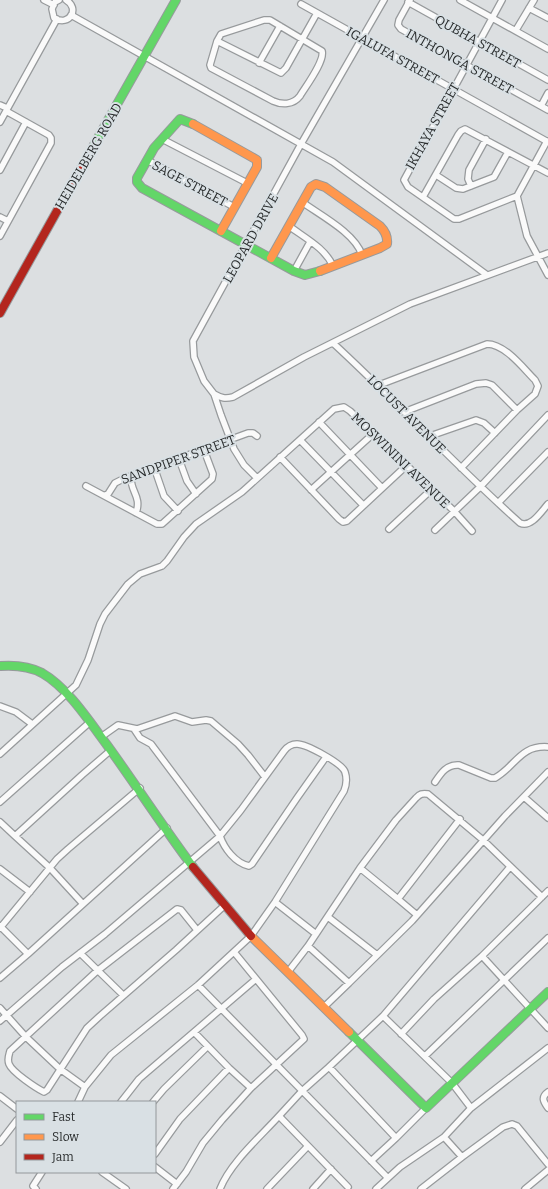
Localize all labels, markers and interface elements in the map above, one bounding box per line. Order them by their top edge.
street label: QUBHA STREET [432,12,524,71]
street label: IGALUFA STREET [344,24,442,87]
street label: INTHONGA STREET [404,26,516,97]
street label: IKHAYA STREET [402,80,463,172]
street label: HEIDELBERG ROAD [52,101,125,212]
street label: SAGE STREET [150,157,230,210]
street label: LEOPARD DRIVE [220,191,281,286]
street label: LOCUST AVENUE [364,372,449,457]
street label: MOSWININI AVENUE [348,410,453,511]
street label: SANDPIPER STREET [119,432,238,487]
legend [16,1101,156,1173]
text: Fast [52,1110,76,1124]
text: Slow [52,1130,79,1144]
text: Jam [51,1150,74,1164]

